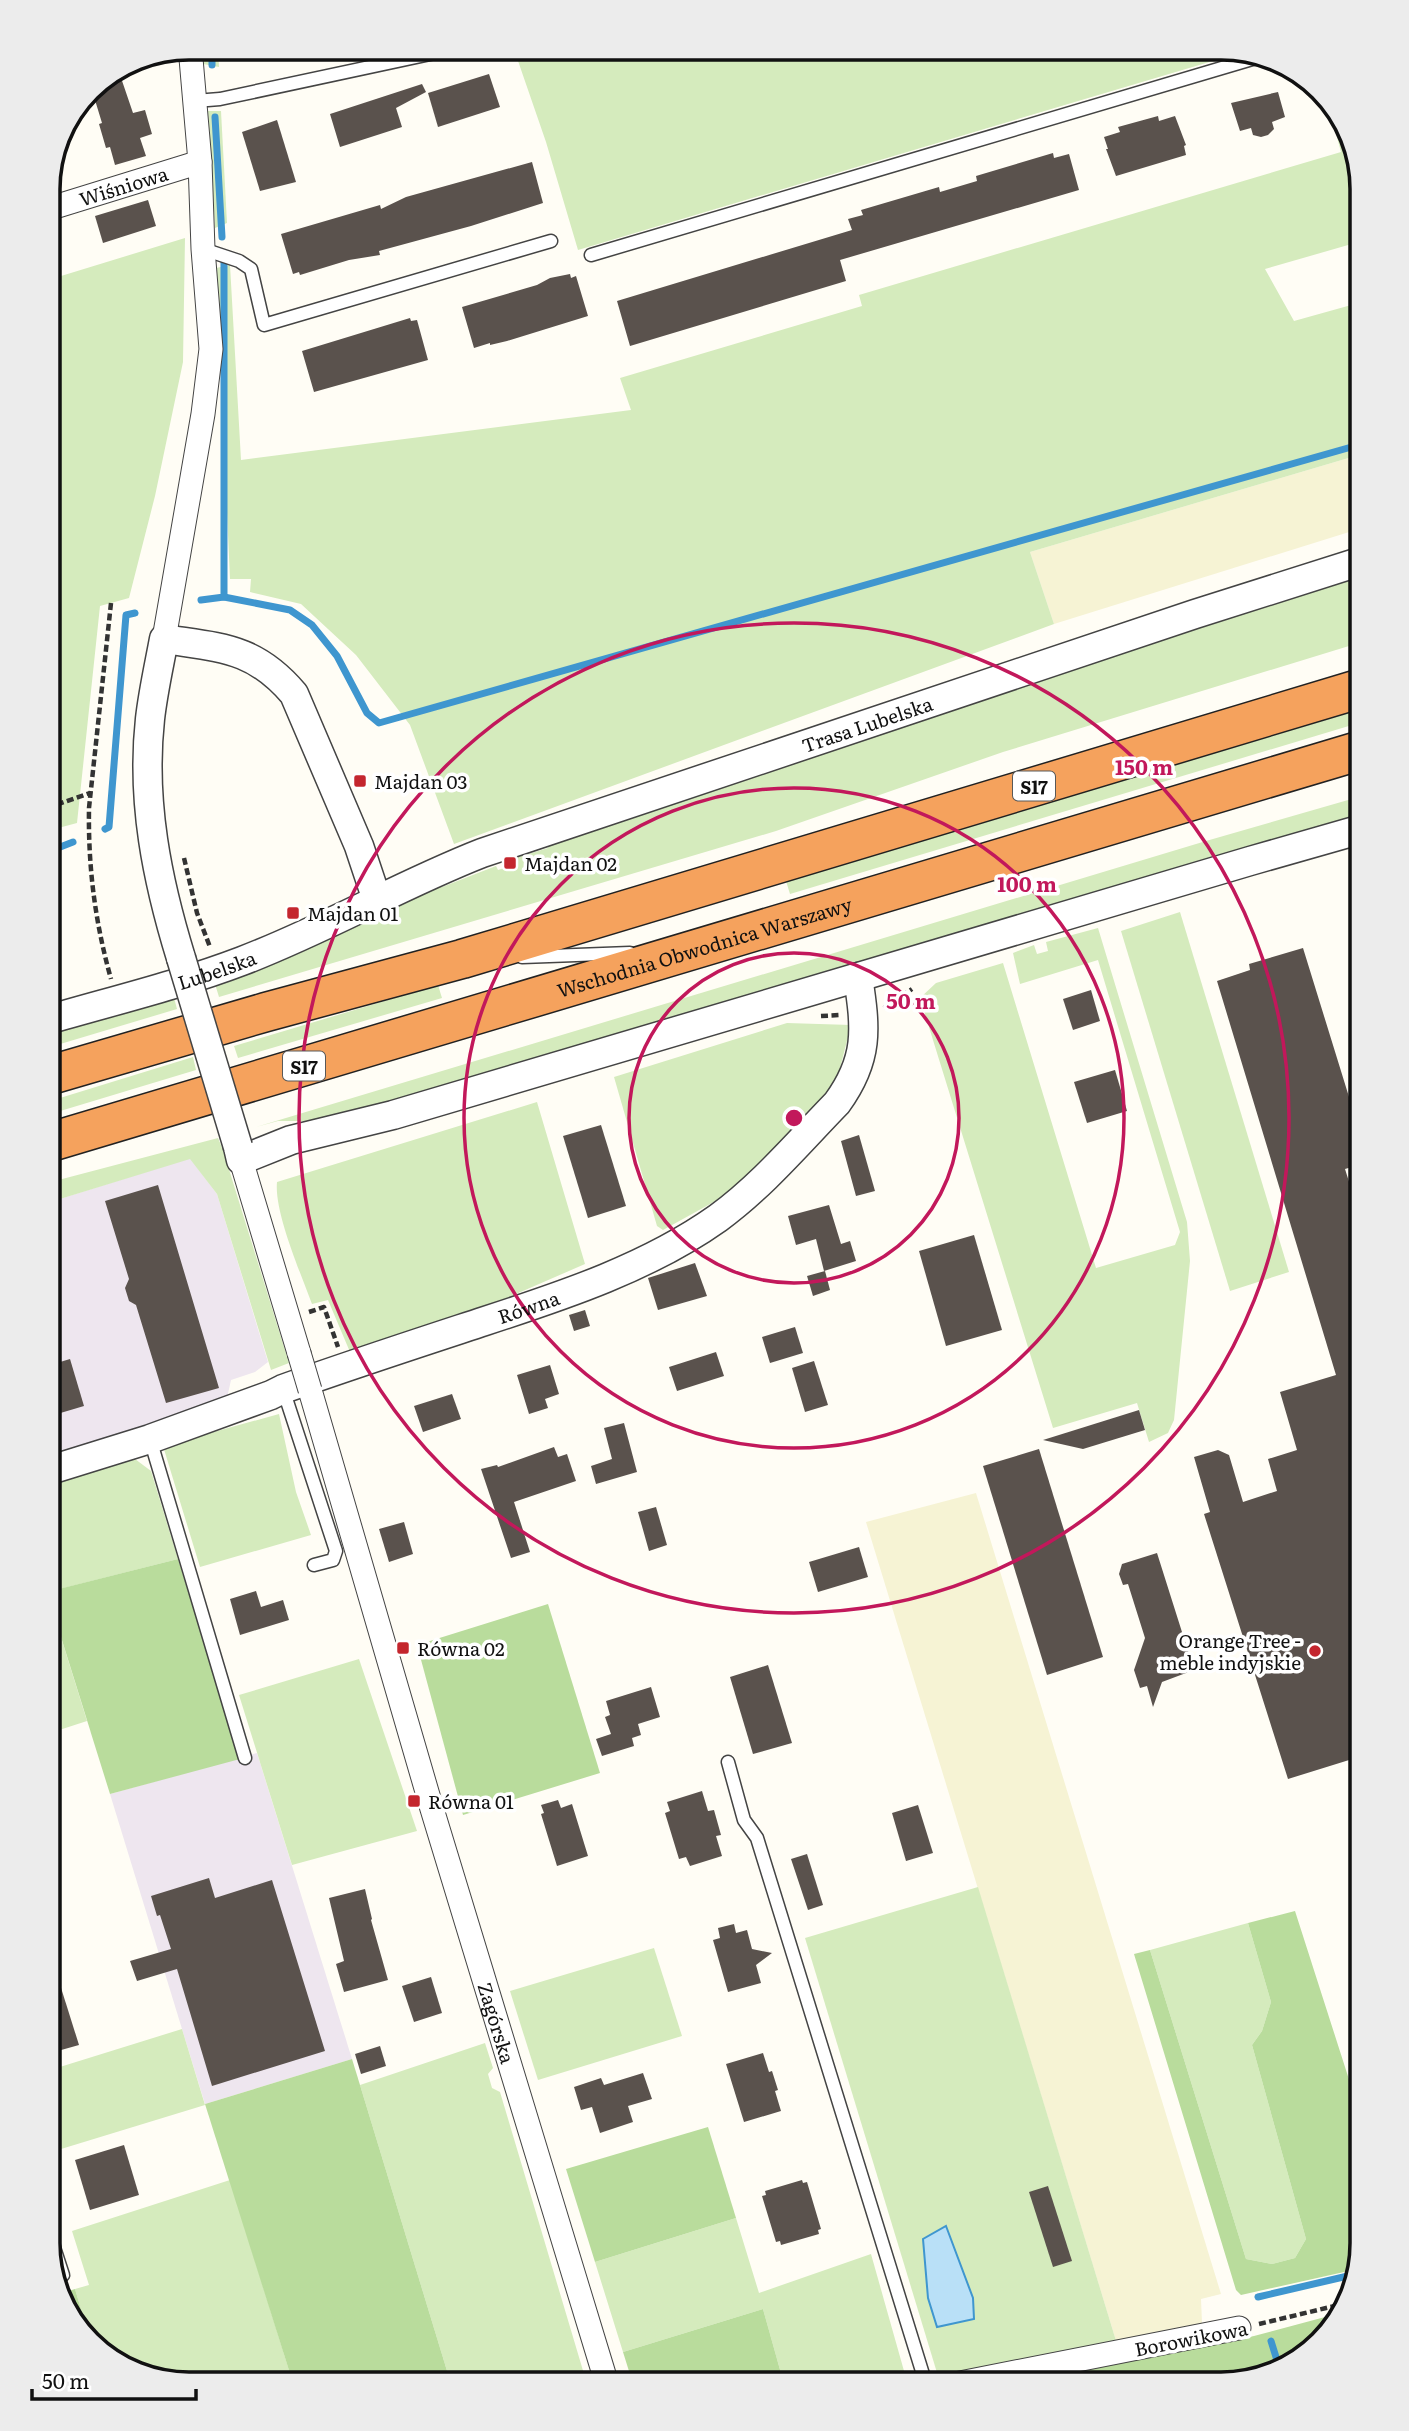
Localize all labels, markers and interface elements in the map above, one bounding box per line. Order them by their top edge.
street label: Wiśniowa [76,159,172,213]
street label: Trasa Lubelska [798,689,937,759]
text: 150 m [1115,750,1173,781]
place label: Majdan 03 [374,767,468,795]
road number: S17 [1013,772,1055,800]
marker: Majdan 03 [352,773,368,789]
place label: Majdan 02 [524,849,617,877]
marker: Majdan 02 [502,855,518,871]
text: 100 m [997,867,1057,898]
street label: Wschodnia Obwodnica Warszawy [553,889,855,1004]
place label: Majdan 01 [307,899,399,927]
marker: Majdan 01 [285,905,301,921]
street label: Lubelska [174,943,261,996]
text: 50 m [886,984,936,1015]
road number: S17 [283,1051,325,1080]
centre of rings [782,1106,806,1130]
street label: Równa [494,1283,564,1330]
place label: Orange Tree - meble indyjskie [1159,1626,1301,1676]
place label: Równa 02 [417,1634,505,1662]
marker: Równa 02 [395,1640,411,1656]
marker: Orange Tree - meble indyjskie [1307,1643,1323,1659]
place label: Równa 01 [428,1787,514,1815]
marker: Równa 01 [406,1793,422,1809]
street label: Zagórska [472,1979,523,2068]
street label: Borowikowa [1132,2313,1251,2363]
scale bar [32,2358,196,2402]
text: 50 m [42,2364,89,2395]

